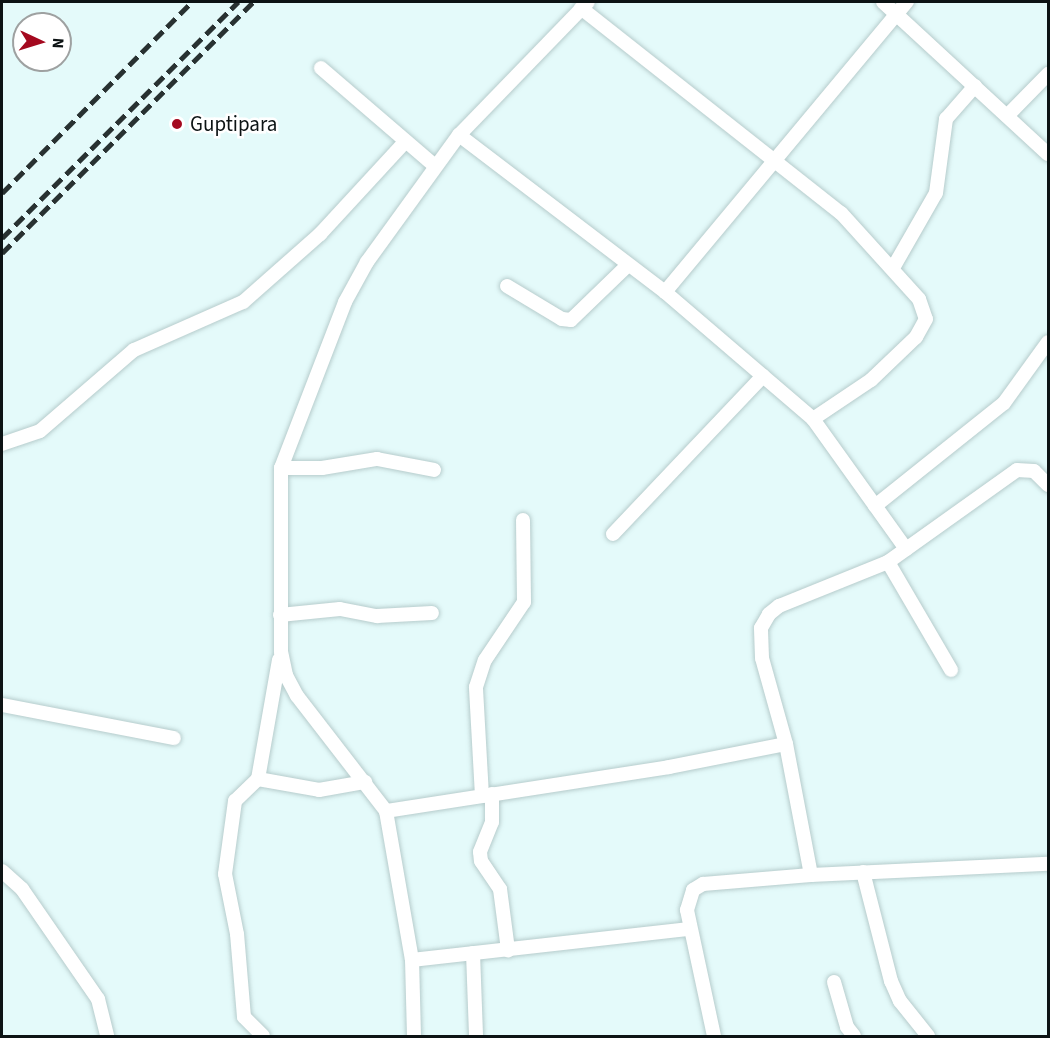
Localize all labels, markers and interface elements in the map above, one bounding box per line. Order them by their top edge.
north arrow [12,12,72,72]
text: N [47,37,69,49]
place label: Guptipara [190,111,277,137]
marker: Guptipara [168,115,186,133]

